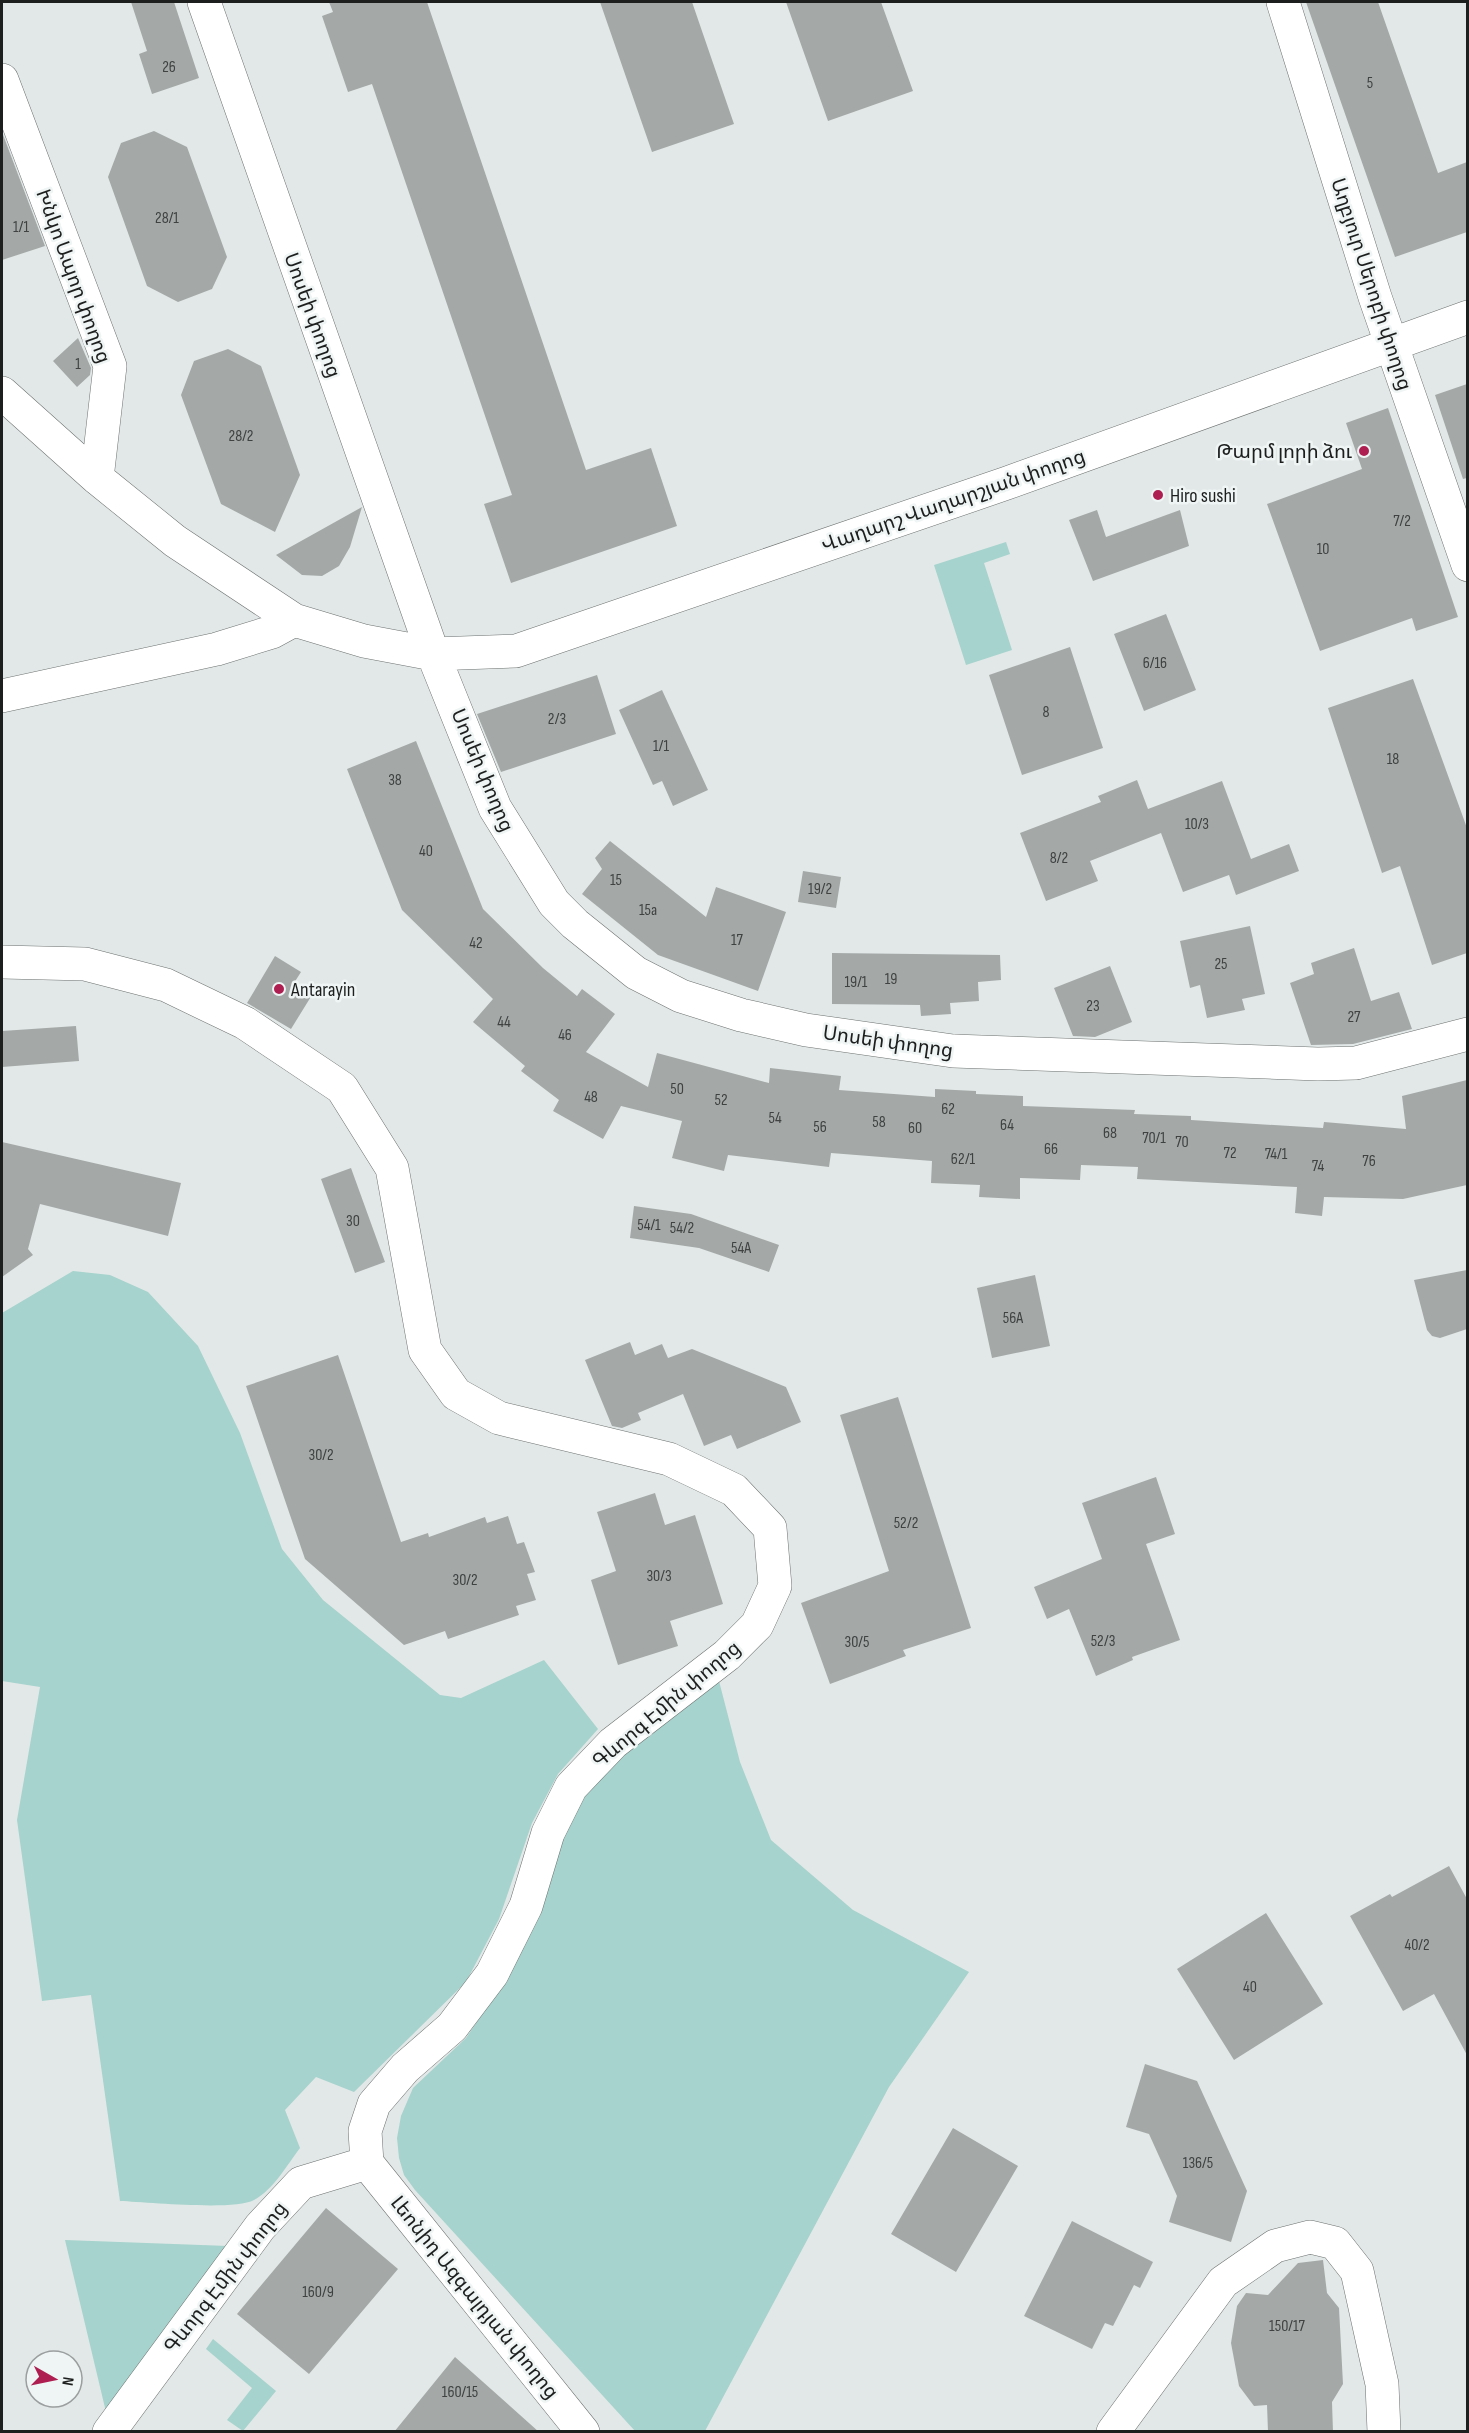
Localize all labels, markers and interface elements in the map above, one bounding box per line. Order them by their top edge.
house number: 26 [162,58,176,77]
house number: 5 [1367,74,1373,93]
street label: Աղբյուր Սերոբի փողոց [1325,175,1417,394]
street label: Խնկո Ապոր փողոց [30,186,116,367]
house number: 28/1 [155,209,179,228]
house number: 1/1 [13,218,29,237]
street label: Սոսեի փողոց [278,249,346,381]
house number: 1 [75,355,81,374]
house number: 28/2 [229,427,253,446]
place label: Թարմ լորի ձու [1216,440,1352,464]
street label: Վաղարշ Վաղարշյան փողոց [818,444,1088,557]
marker: Թարմ լորի ձու [1357,444,1371,458]
place label: Hiro sushi [1170,484,1236,508]
marker: Hiro sushi [1151,488,1165,502]
house number: 7/2 [1393,512,1411,531]
house number: 10 [1317,540,1329,559]
house number: 6/16 [1143,654,1167,673]
house number: 8 [1042,703,1050,722]
street label: Սոսեի փողոց [445,705,519,836]
house number: 2/3 [548,710,566,729]
house number: 1/1 [653,737,669,756]
house number: 18 [1387,750,1399,769]
house number: 38 [388,771,402,790]
house number: 10/3 [1185,815,1209,834]
house number: 40 [419,842,433,861]
house number: 8/2 [1050,849,1068,868]
house number: 15 [610,871,622,890]
house number: 19/2 [808,880,832,899]
house number: 15a [639,901,657,920]
house number: 17 [731,931,744,950]
house number: 42 [469,934,483,953]
house number: 25 [1214,955,1228,974]
house number: 19 [885,970,897,989]
house number: 19/1 [845,973,868,992]
place label: Antarayin [290,978,355,1002]
marker: Antarayin [272,982,286,996]
house number: 23 [1086,997,1100,1016]
house number: 27 [1347,1008,1361,1027]
house number: 44 [497,1013,511,1032]
street label: Սոսեի փողոց [821,1021,955,1063]
house number: 46 [558,1026,572,1045]
house number: 50 [670,1080,684,1099]
house number: 48 [584,1088,598,1107]
house number: 52 [714,1091,728,1110]
house number: 62 [941,1100,955,1119]
house number: 54 [768,1109,782,1128]
house number: 58 [872,1113,886,1132]
house number: 64 [1000,1116,1014,1135]
house number: 56 [813,1118,827,1137]
house number: 60 [908,1119,922,1138]
house number: 68 [1103,1124,1117,1143]
house number: 70/1 [1142,1129,1166,1148]
house number: 70 [1175,1133,1189,1152]
house number: 66 [1044,1140,1058,1159]
house number: 72 [1224,1144,1236,1163]
house number: 74/1 [1265,1145,1288,1164]
house number: 62/1 [951,1150,976,1169]
house number: 76 [1362,1152,1376,1171]
house number: 74 [1312,1157,1324,1176]
house number: 30 [346,1212,360,1231]
house number: 54/1 [637,1216,661,1235]
house number: 54/2 [670,1219,694,1238]
house number: 54A [731,1239,751,1258]
house number: 56A [1003,1309,1023,1328]
house number: 30/2 [308,1446,334,1465]
house number: 52/2 [894,1514,918,1533]
house number: 30/3 [646,1567,672,1586]
house number: 30/2 [452,1571,478,1590]
house number: 52/3 [1091,1632,1115,1651]
house number: 30/5 [845,1633,869,1652]
street label: Գևորգ Էմին փողոց [588,1636,745,1774]
house number: 40/2 [1404,1936,1430,1955]
house number: 40 [1243,1978,1257,1997]
house number: 136/5 [1183,2154,1213,2173]
street label: Լեոնիդ Ազգալդյան փողոց [385,2191,563,2404]
street label: Գևորգ Էմին փողոց [159,2197,292,2358]
house number: 160/9 [302,2283,334,2302]
house number: 150/17 [1269,2317,1305,2336]
north arrow [24,2349,84,2409]
text: N [57,2375,77,2387]
house number: 160/15 [442,2383,478,2402]

